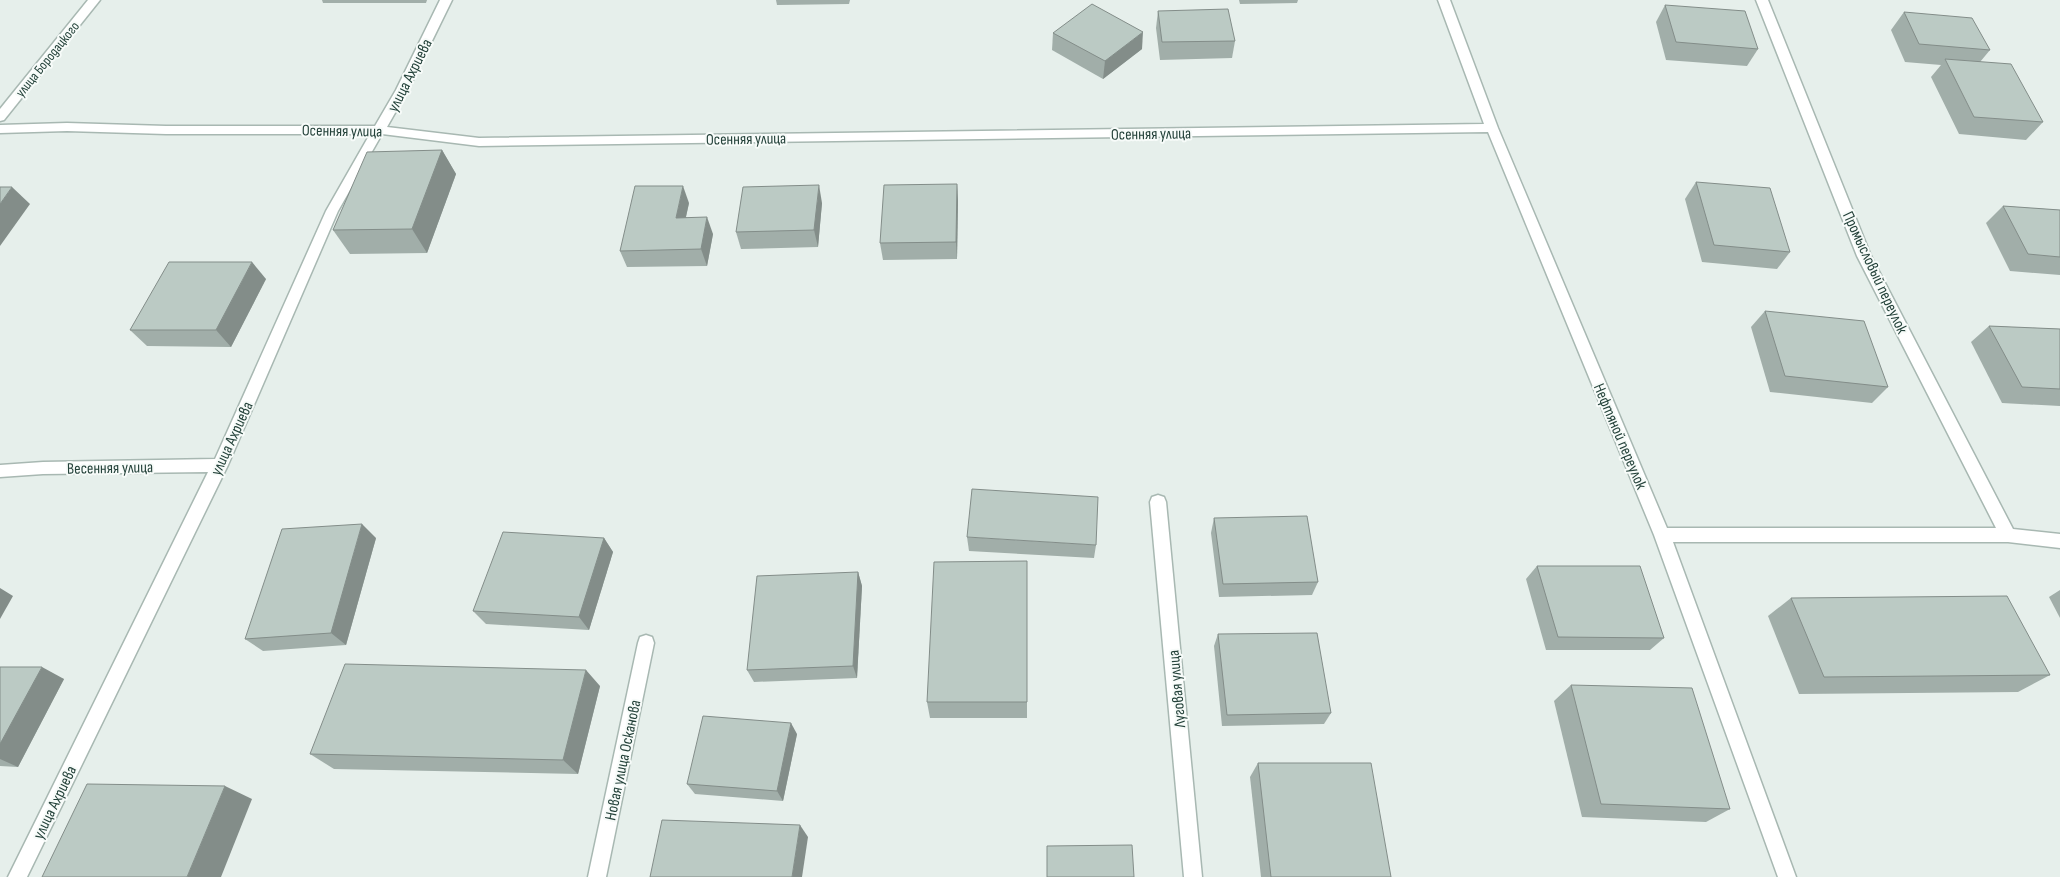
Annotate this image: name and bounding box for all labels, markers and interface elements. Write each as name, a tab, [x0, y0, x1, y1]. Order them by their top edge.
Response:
street label: улица Бородацкого	[12, 18, 83, 100]
street label: улица Ахриева	[384, 36, 437, 115]
street label: Осенняя улица	[302, 121, 382, 142]
street label: Осенняя улица	[1111, 124, 1191, 145]
street label: Осенняя улица	[706, 129, 786, 150]
street label: Промысловый переулок	[1838, 208, 1912, 338]
street label: Нефтяной переулок	[1589, 381, 1651, 493]
street label: улица Ахриева	[207, 399, 258, 479]
street label: Весенняя улица	[67, 458, 153, 479]
street label: Луговая улица	[1165, 649, 1190, 729]
street label: Новая улица Осканова	[601, 698, 646, 822]
street label: улица Ахриева	[29, 763, 81, 842]

